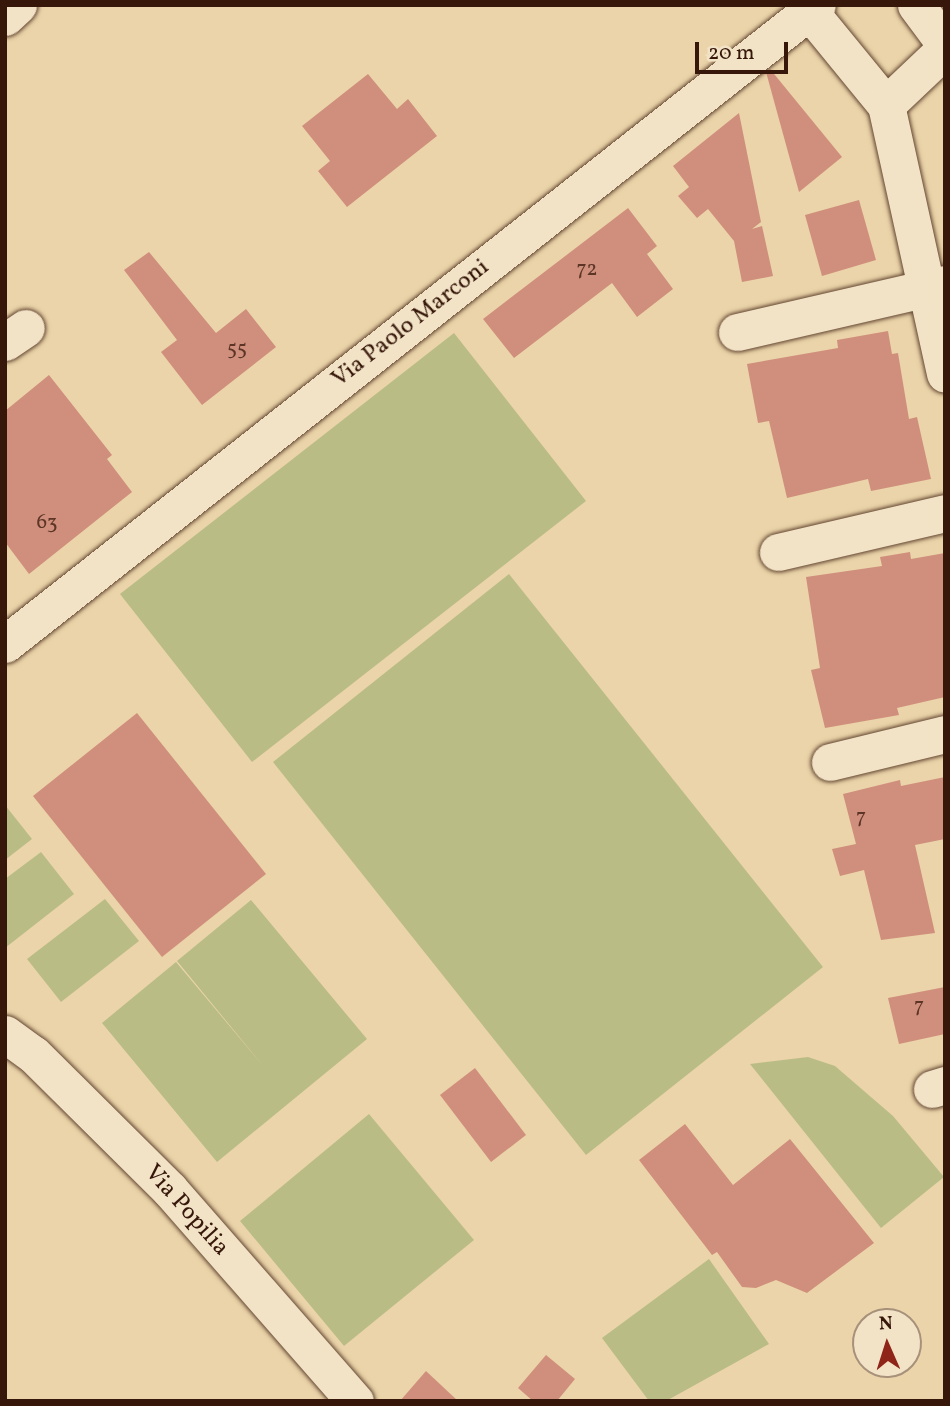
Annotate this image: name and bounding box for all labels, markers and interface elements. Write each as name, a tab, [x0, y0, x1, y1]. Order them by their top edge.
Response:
scale bar	[698, 28, 791, 72]
text: 20 m	[708, 39, 754, 68]
street label: Via Paolo Marconi	[327, 254, 495, 394]
house number: 72	[576, 257, 598, 283]
house number: 55	[227, 336, 247, 362]
house number: 63	[36, 510, 58, 536]
house number: 7	[856, 805, 866, 831]
house number: 7	[914, 994, 924, 1020]
street label: Via Popilia	[138, 1159, 234, 1263]
north arrow	[852, 1308, 922, 1378]
text: N	[878, 1311, 894, 1337]

